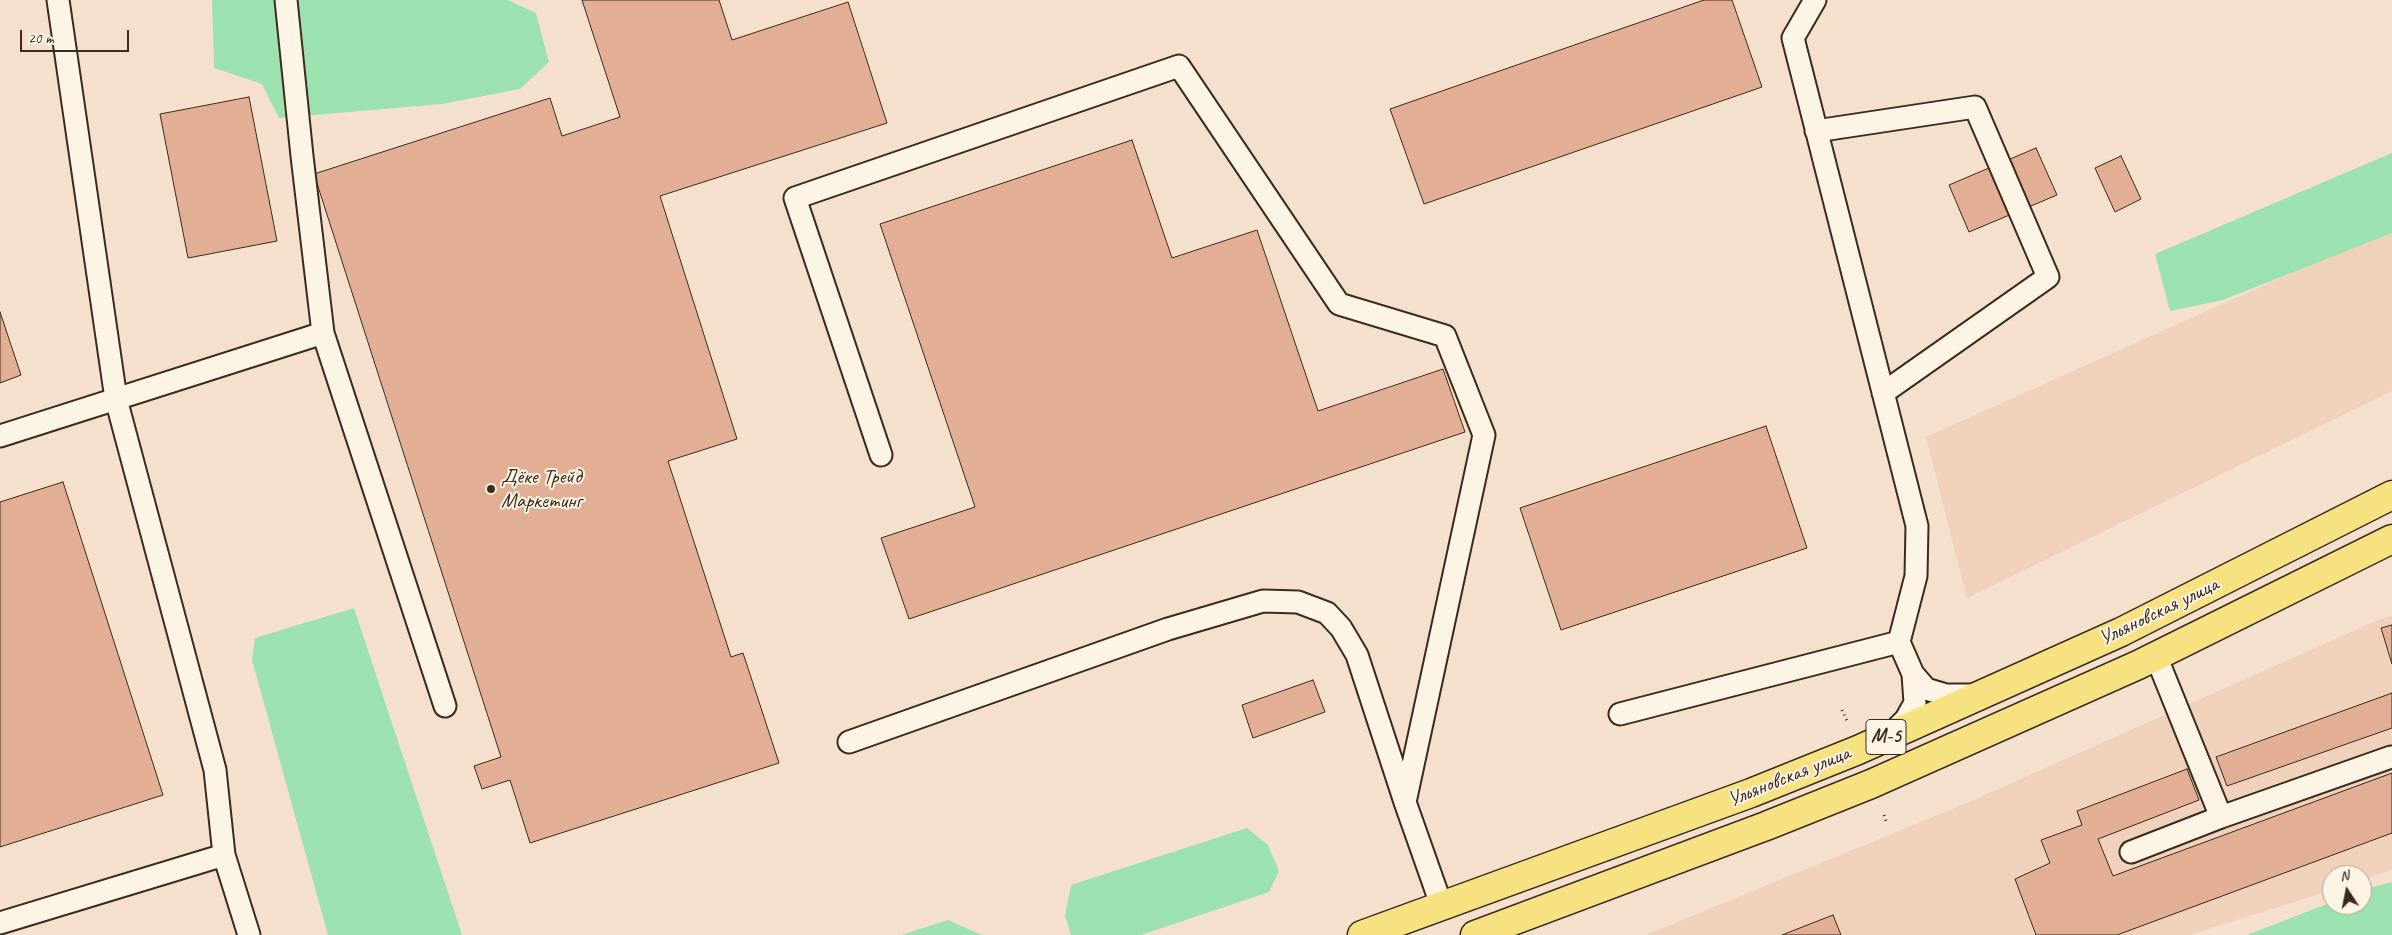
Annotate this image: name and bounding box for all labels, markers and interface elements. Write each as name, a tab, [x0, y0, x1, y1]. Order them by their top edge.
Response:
scale bar	[22, 20, 131, 52]
text: 20 m	[28, 29, 54, 48]
place label: Дёке Трейд Маркетинг	[501, 464, 581, 514]
marker: Дёке Трейд Маркетинг	[485, 483, 497, 495]
street label: Ульяновская улица	[2095, 572, 2223, 652]
road number: М-5	[1866, 720, 1906, 754]
street label: Ульяновская улица	[1724, 741, 1854, 813]
north arrow	[2322, 865, 2372, 915]
text: N	[2338, 867, 2350, 885]

